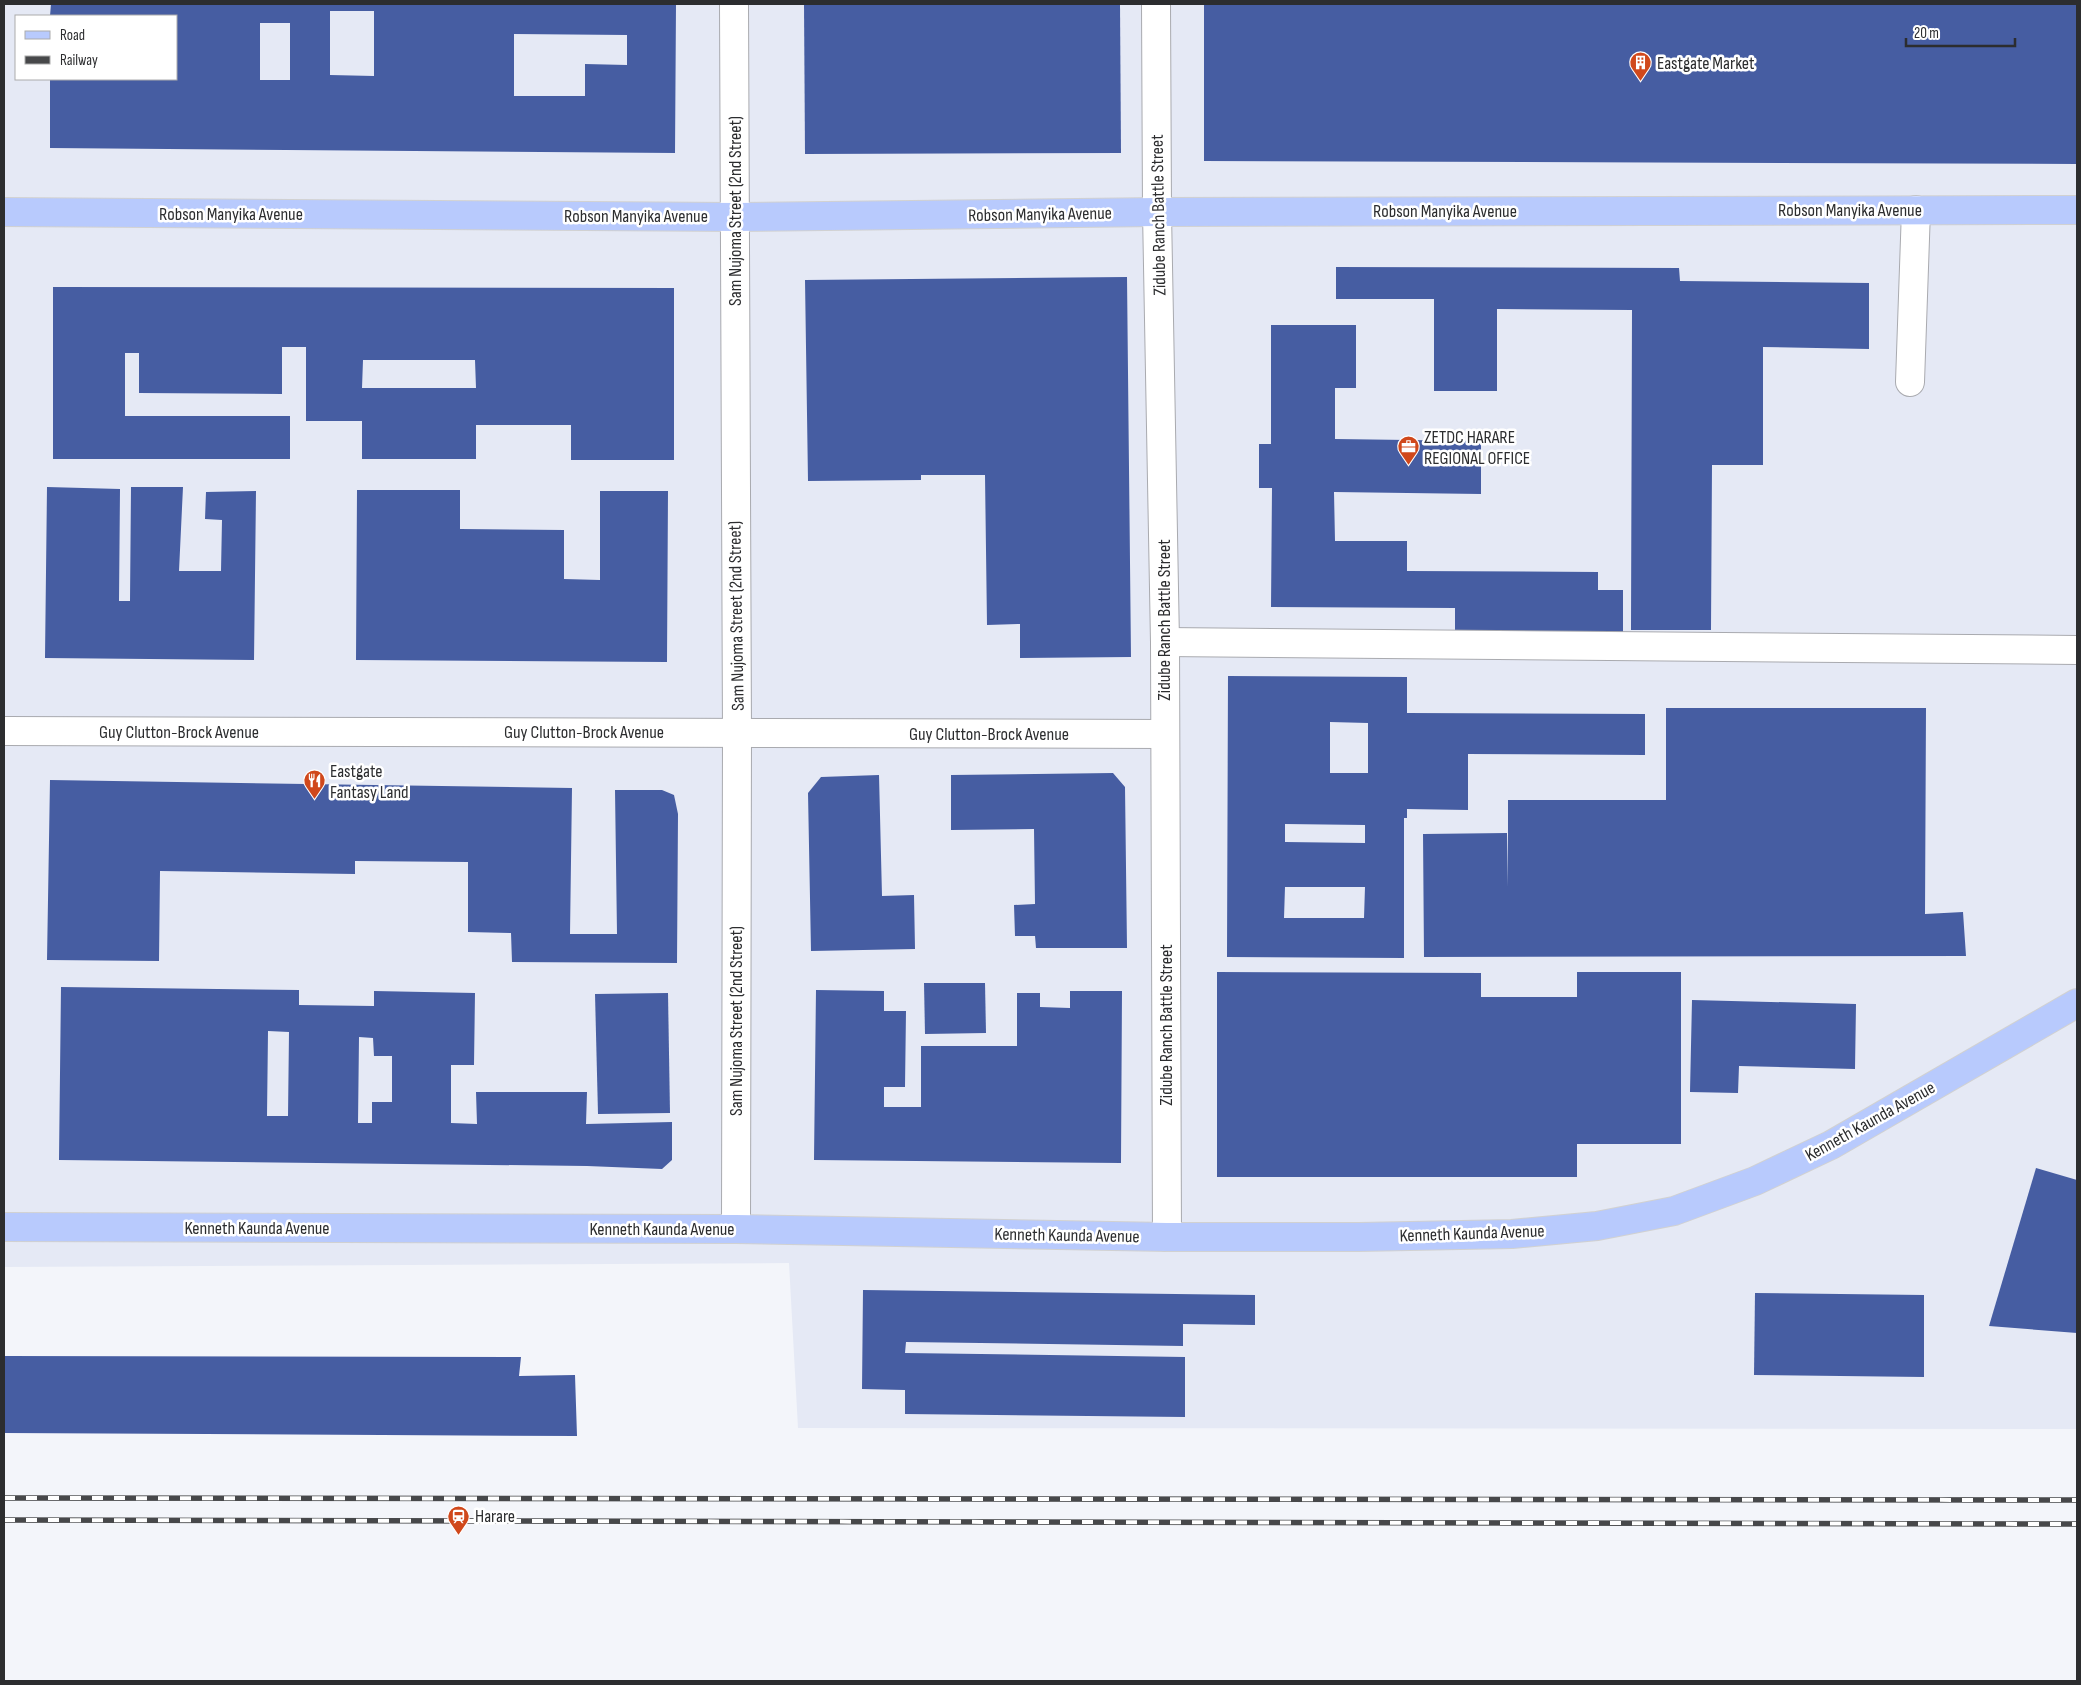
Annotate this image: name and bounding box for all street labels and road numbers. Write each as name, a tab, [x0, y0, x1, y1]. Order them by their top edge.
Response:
street label: Sam Nujoma Street (2nd Street)	[725, 116, 746, 306]
street label: Zidube Ranch Battle Street	[1147, 134, 1170, 296]
street label: Robson Manyika Avenue	[1778, 200, 1922, 221]
street label: Robson Manyika Avenue	[1373, 201, 1517, 222]
street label: Robson Manyika Avenue	[968, 203, 1112, 226]
street label: Robson Manyika Avenue	[159, 204, 303, 225]
street label: Robson Manyika Avenue	[564, 206, 708, 227]
street label: Sam Nujoma Street (2nd Street)	[724, 521, 749, 711]
street label: Zidube Ranch Battle Street	[1154, 539, 1175, 701]
street label: Guy Clutton-Brock Avenue	[99, 722, 259, 743]
street label: Guy Clutton-Brock Avenue	[504, 722, 664, 743]
street label: Guy Clutton-Brock Avenue	[909, 724, 1069, 745]
street label: Sam Nujoma Street (2nd Street)	[726, 926, 747, 1116]
street label: Zidube Ranch Battle Street	[1156, 944, 1177, 1106]
street label: Kenneth Kaunda Avenue	[1802, 1077, 1939, 1166]
street label: Kenneth Kaunda Avenue	[184, 1218, 330, 1239]
street label: Kenneth Kaunda Avenue	[589, 1219, 735, 1240]
street label: Kenneth Kaunda Avenue	[1399, 1220, 1545, 1247]
street label: Kenneth Kaunda Avenue	[994, 1224, 1140, 1247]

